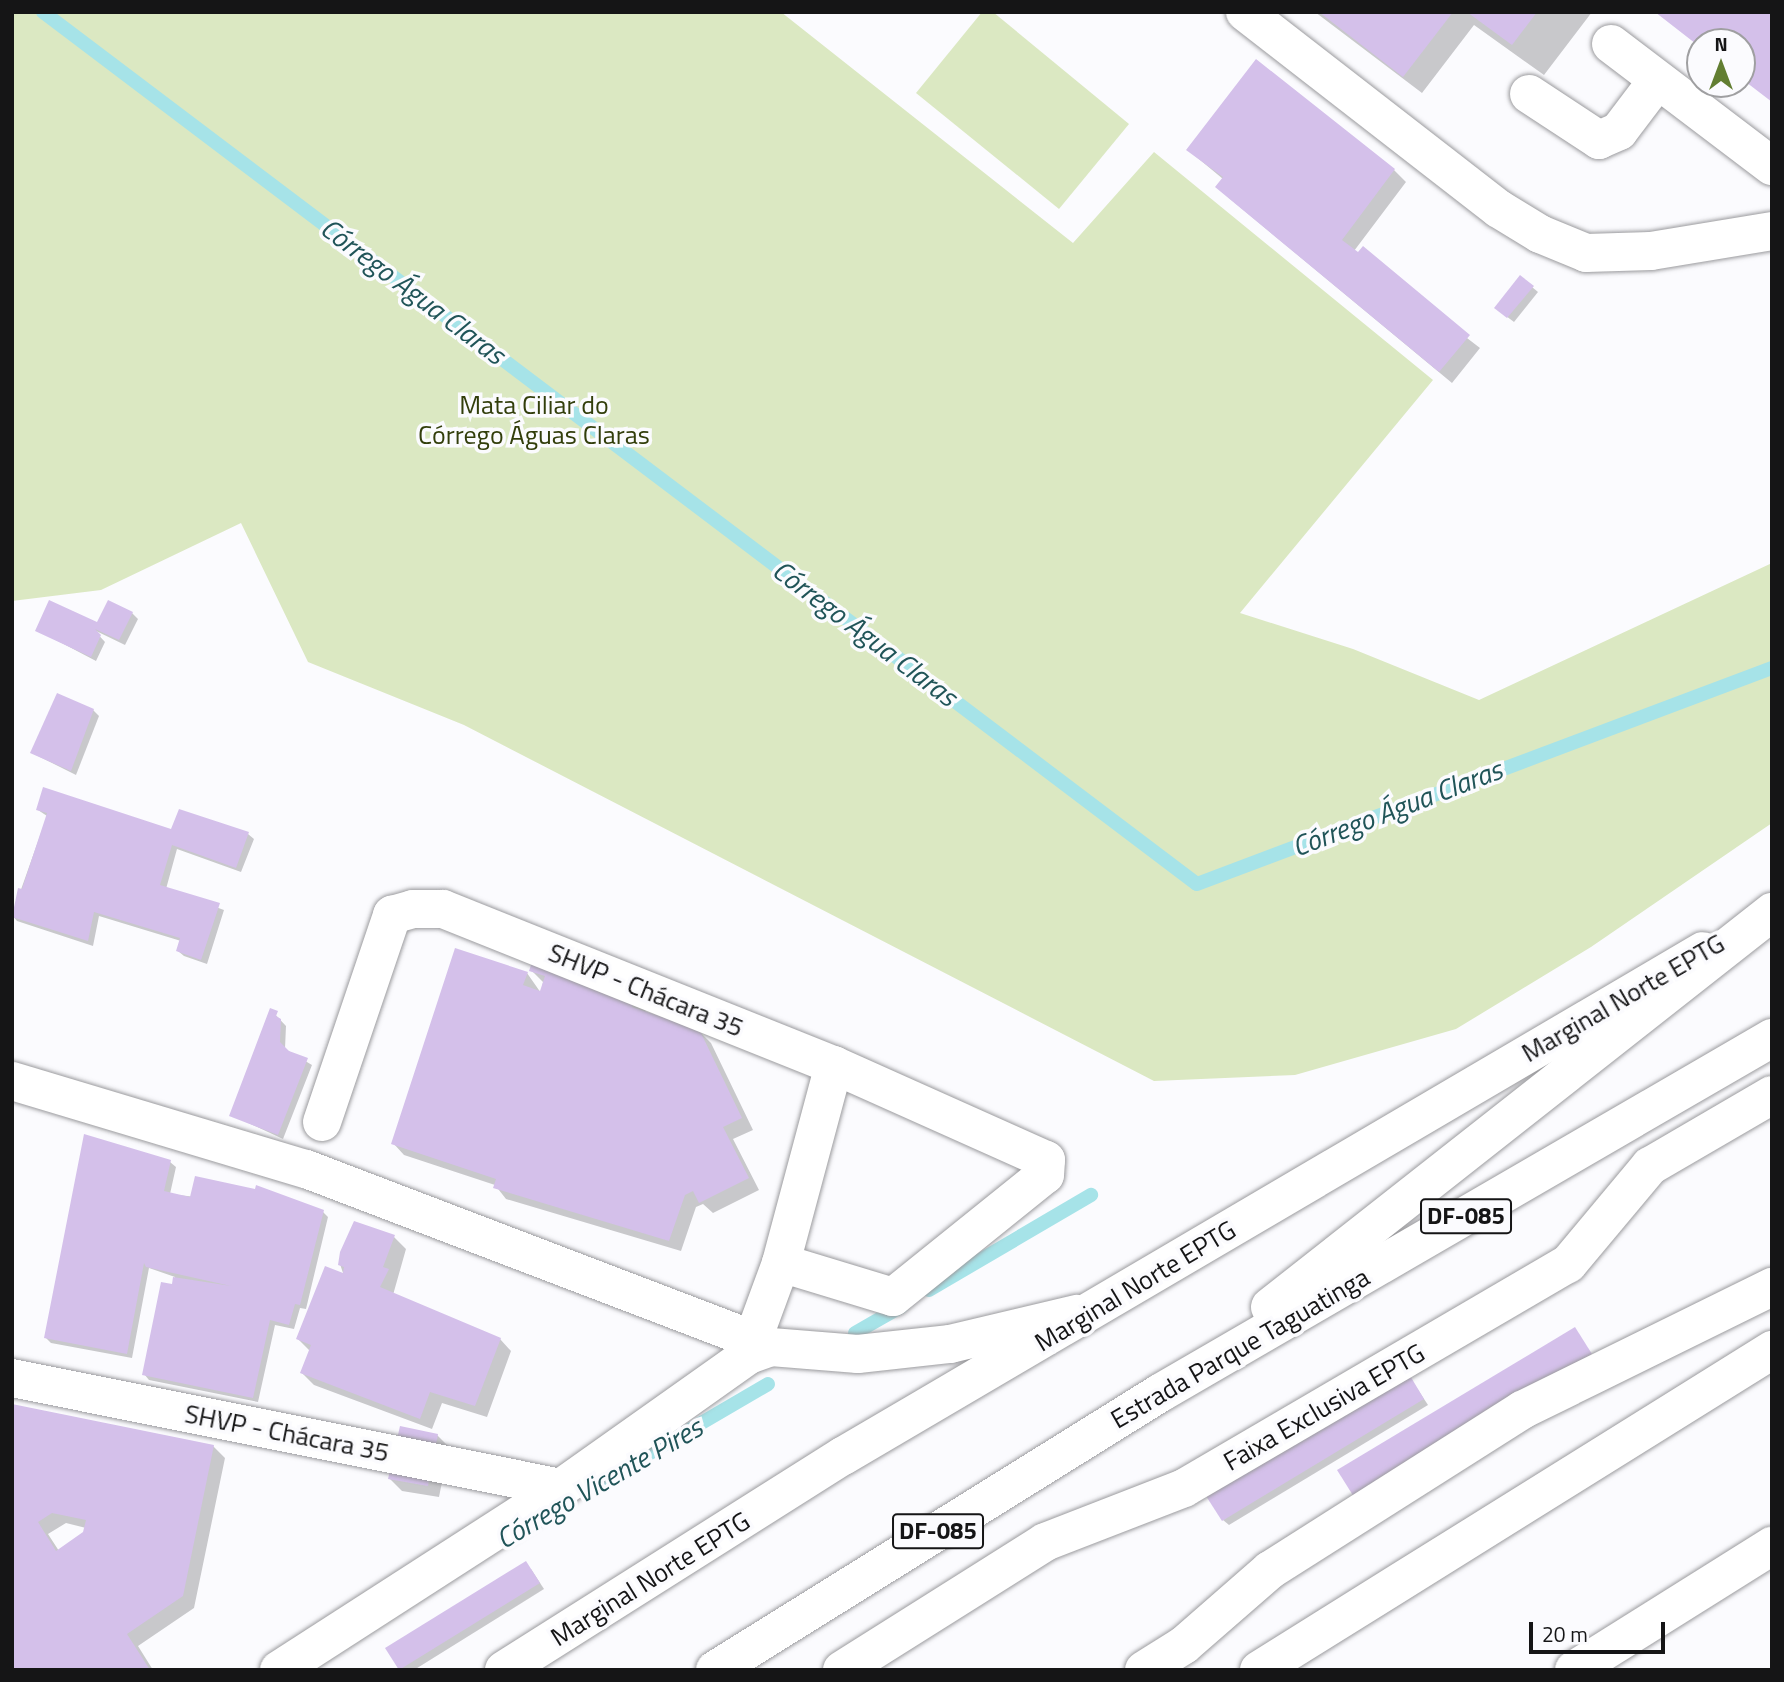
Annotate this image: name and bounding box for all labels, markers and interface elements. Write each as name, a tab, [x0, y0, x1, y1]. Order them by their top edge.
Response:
north arrow	[1686, 28, 1756, 98]
text: N	[1714, 29, 1728, 58]
water label: Córrego Água Claras	[314, 211, 512, 371]
park label: Mata Ciliar do Córrego Águas Claras	[418, 389, 650, 450]
water label: Córrego Água Claras	[766, 553, 964, 713]
water label: Córrego Água Claras	[1287, 753, 1507, 863]
street label: Marginal Norte EPTG	[1516, 927, 1730, 1069]
street label: SHVP - Chácara 35	[544, 937, 748, 1043]
road number: DF-085	[1419, 1196, 1513, 1236]
street label: Marginal Norte EPTG	[1029, 1214, 1241, 1358]
street label: Estrada Parque Taguatinga	[1105, 1261, 1375, 1435]
street label: Faixa Exclusiva EPTG	[1218, 1337, 1430, 1477]
street label: SHVP - Chácara 35	[182, 1398, 392, 1468]
water label: Córrego Vicente Pires	[490, 1410, 708, 1556]
street label: Marginal Norte EPTG	[545, 1505, 755, 1653]
road number: DF-085	[891, 1511, 985, 1552]
scale bar	[1532, 1608, 1668, 1652]
text: 20 m	[1542, 1618, 1588, 1650]

